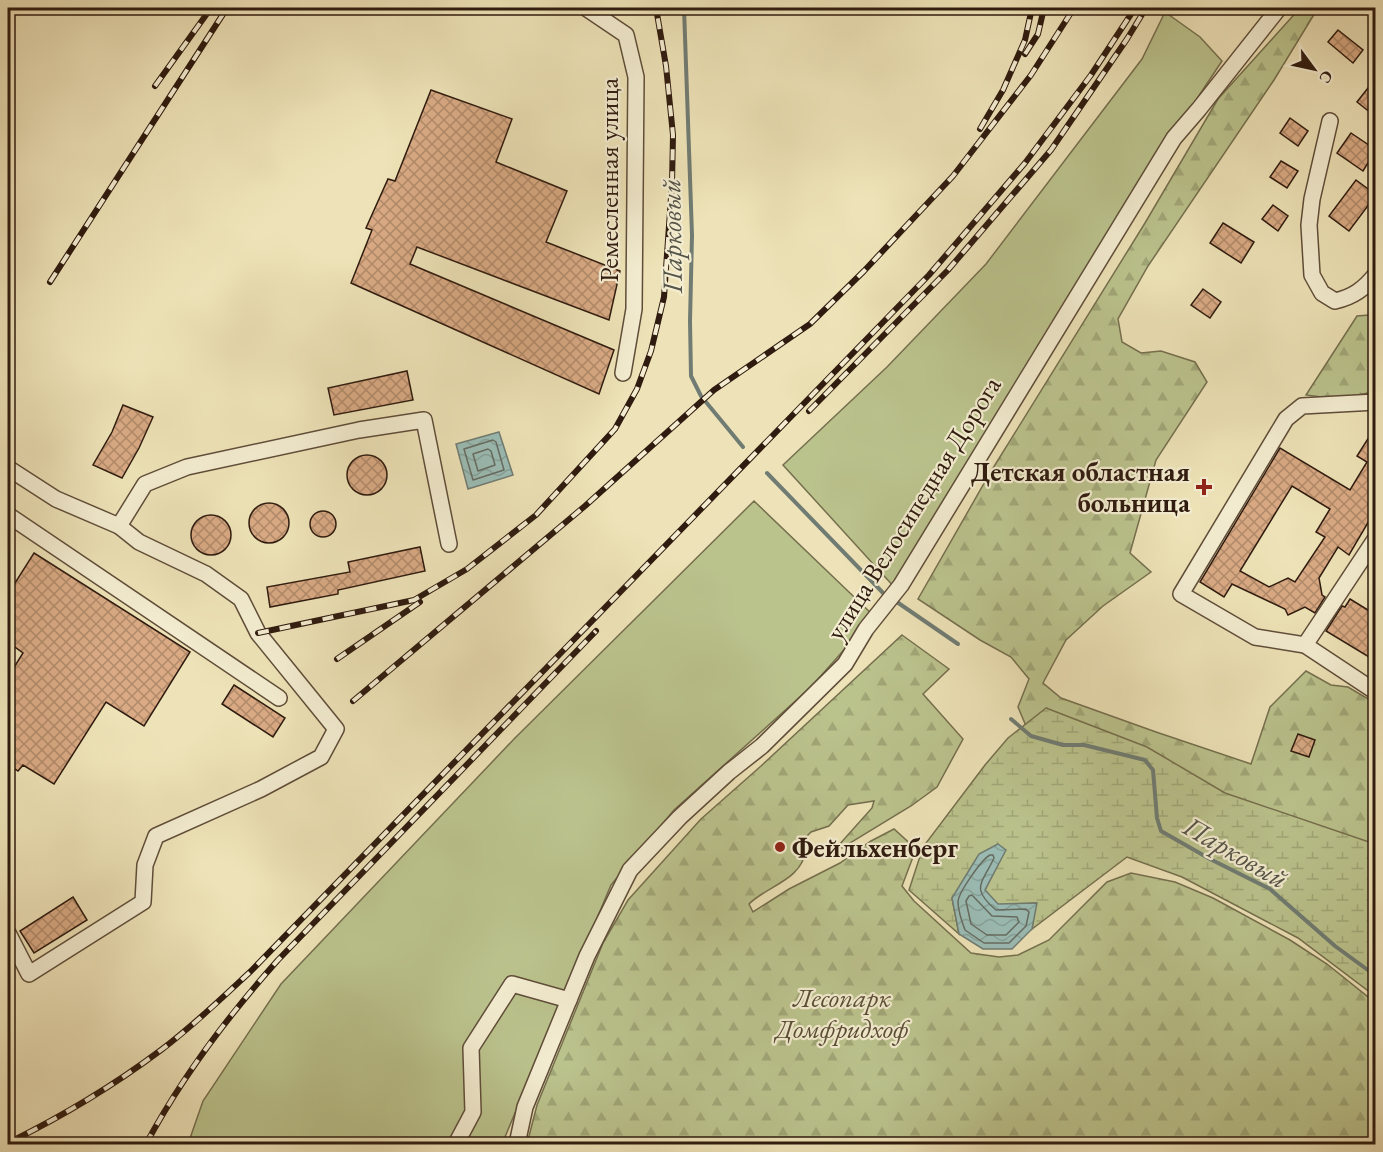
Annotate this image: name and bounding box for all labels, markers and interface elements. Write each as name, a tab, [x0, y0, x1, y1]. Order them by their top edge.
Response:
north arrow	[1284, 39, 1344, 99]
text: С	[1314, 66, 1338, 87]
street label: Ремесленная улица	[591, 78, 626, 282]
water label: Парковый	[652, 178, 690, 295]
street label: улица Велосипедная Дорога	[817, 369, 1009, 647]
place label: Детская областная больница	[971, 454, 1190, 520]
marker: Детская областная больница	[1195, 478, 1213, 496]
water label: Парковый	[1176, 807, 1295, 896]
place label: Фейльхенберг	[792, 830, 958, 865]
marker: Фейльхенберг	[773, 840, 787, 854]
park label: Лесопарк Домфридхоф	[774, 980, 911, 1046]

